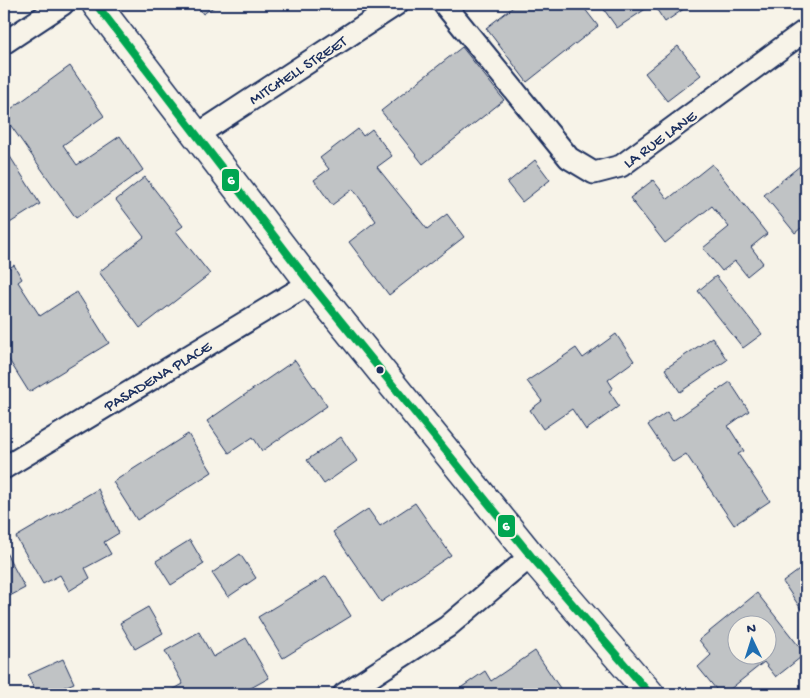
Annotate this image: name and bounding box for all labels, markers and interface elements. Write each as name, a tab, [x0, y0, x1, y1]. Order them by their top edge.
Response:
street label: MITCHELL STREET	[247, 33, 352, 111]
street label: LA RUE LANE	[621, 107, 702, 174]
line badge: 6	[221, 168, 240, 192]
text: 6	[227, 173, 235, 190]
street label: PASADENA PLACE	[101, 338, 217, 418]
unlabelled marker	[375, 365, 385, 375]
line badge: 6	[497, 514, 516, 538]
text: 6	[502, 519, 510, 536]
north arrow	[728, 616, 778, 666]
text: N	[746, 621, 756, 638]

